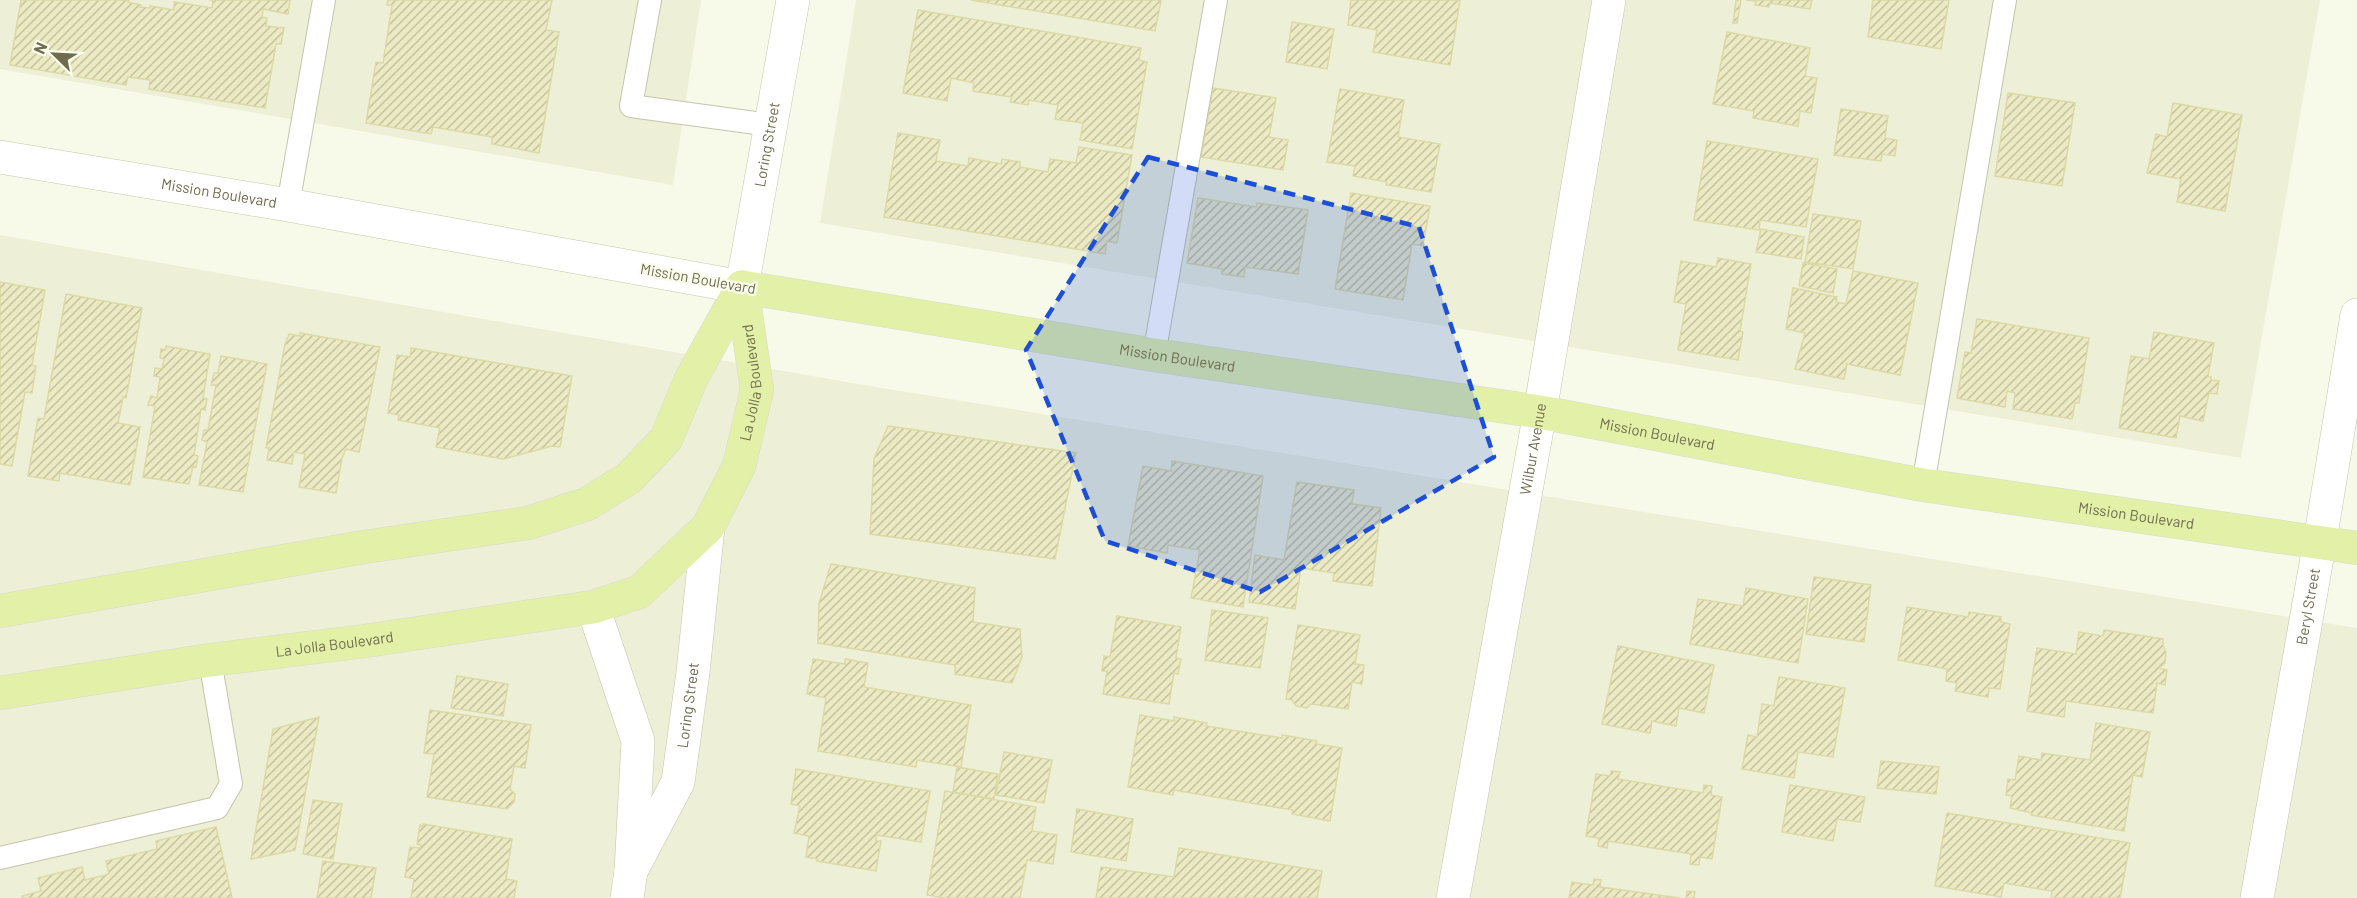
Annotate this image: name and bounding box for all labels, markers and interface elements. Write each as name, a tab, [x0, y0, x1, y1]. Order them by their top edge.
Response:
north arrow	[24, 24, 84, 84]
text: N	[29, 39, 51, 56]
street label: Loring Street	[750, 100, 783, 188]
street label: Mission Boulevard	[160, 174, 278, 211]
street label: Mission Boulevard	[639, 259, 757, 297]
street label: La Jolla Boulevard	[735, 323, 765, 443]
street label: Mission Boulevard	[1118, 339, 1237, 375]
street label: Wilbur Avenue	[1515, 402, 1549, 496]
street label: Mission Boulevard	[1598, 414, 1716, 453]
street label: Mission Boulevard	[2077, 498, 2195, 532]
street label: Beryl Street	[2292, 567, 2323, 646]
street label: La Jolla Boulevard	[274, 627, 395, 660]
street label: Loring Street	[673, 662, 702, 749]

